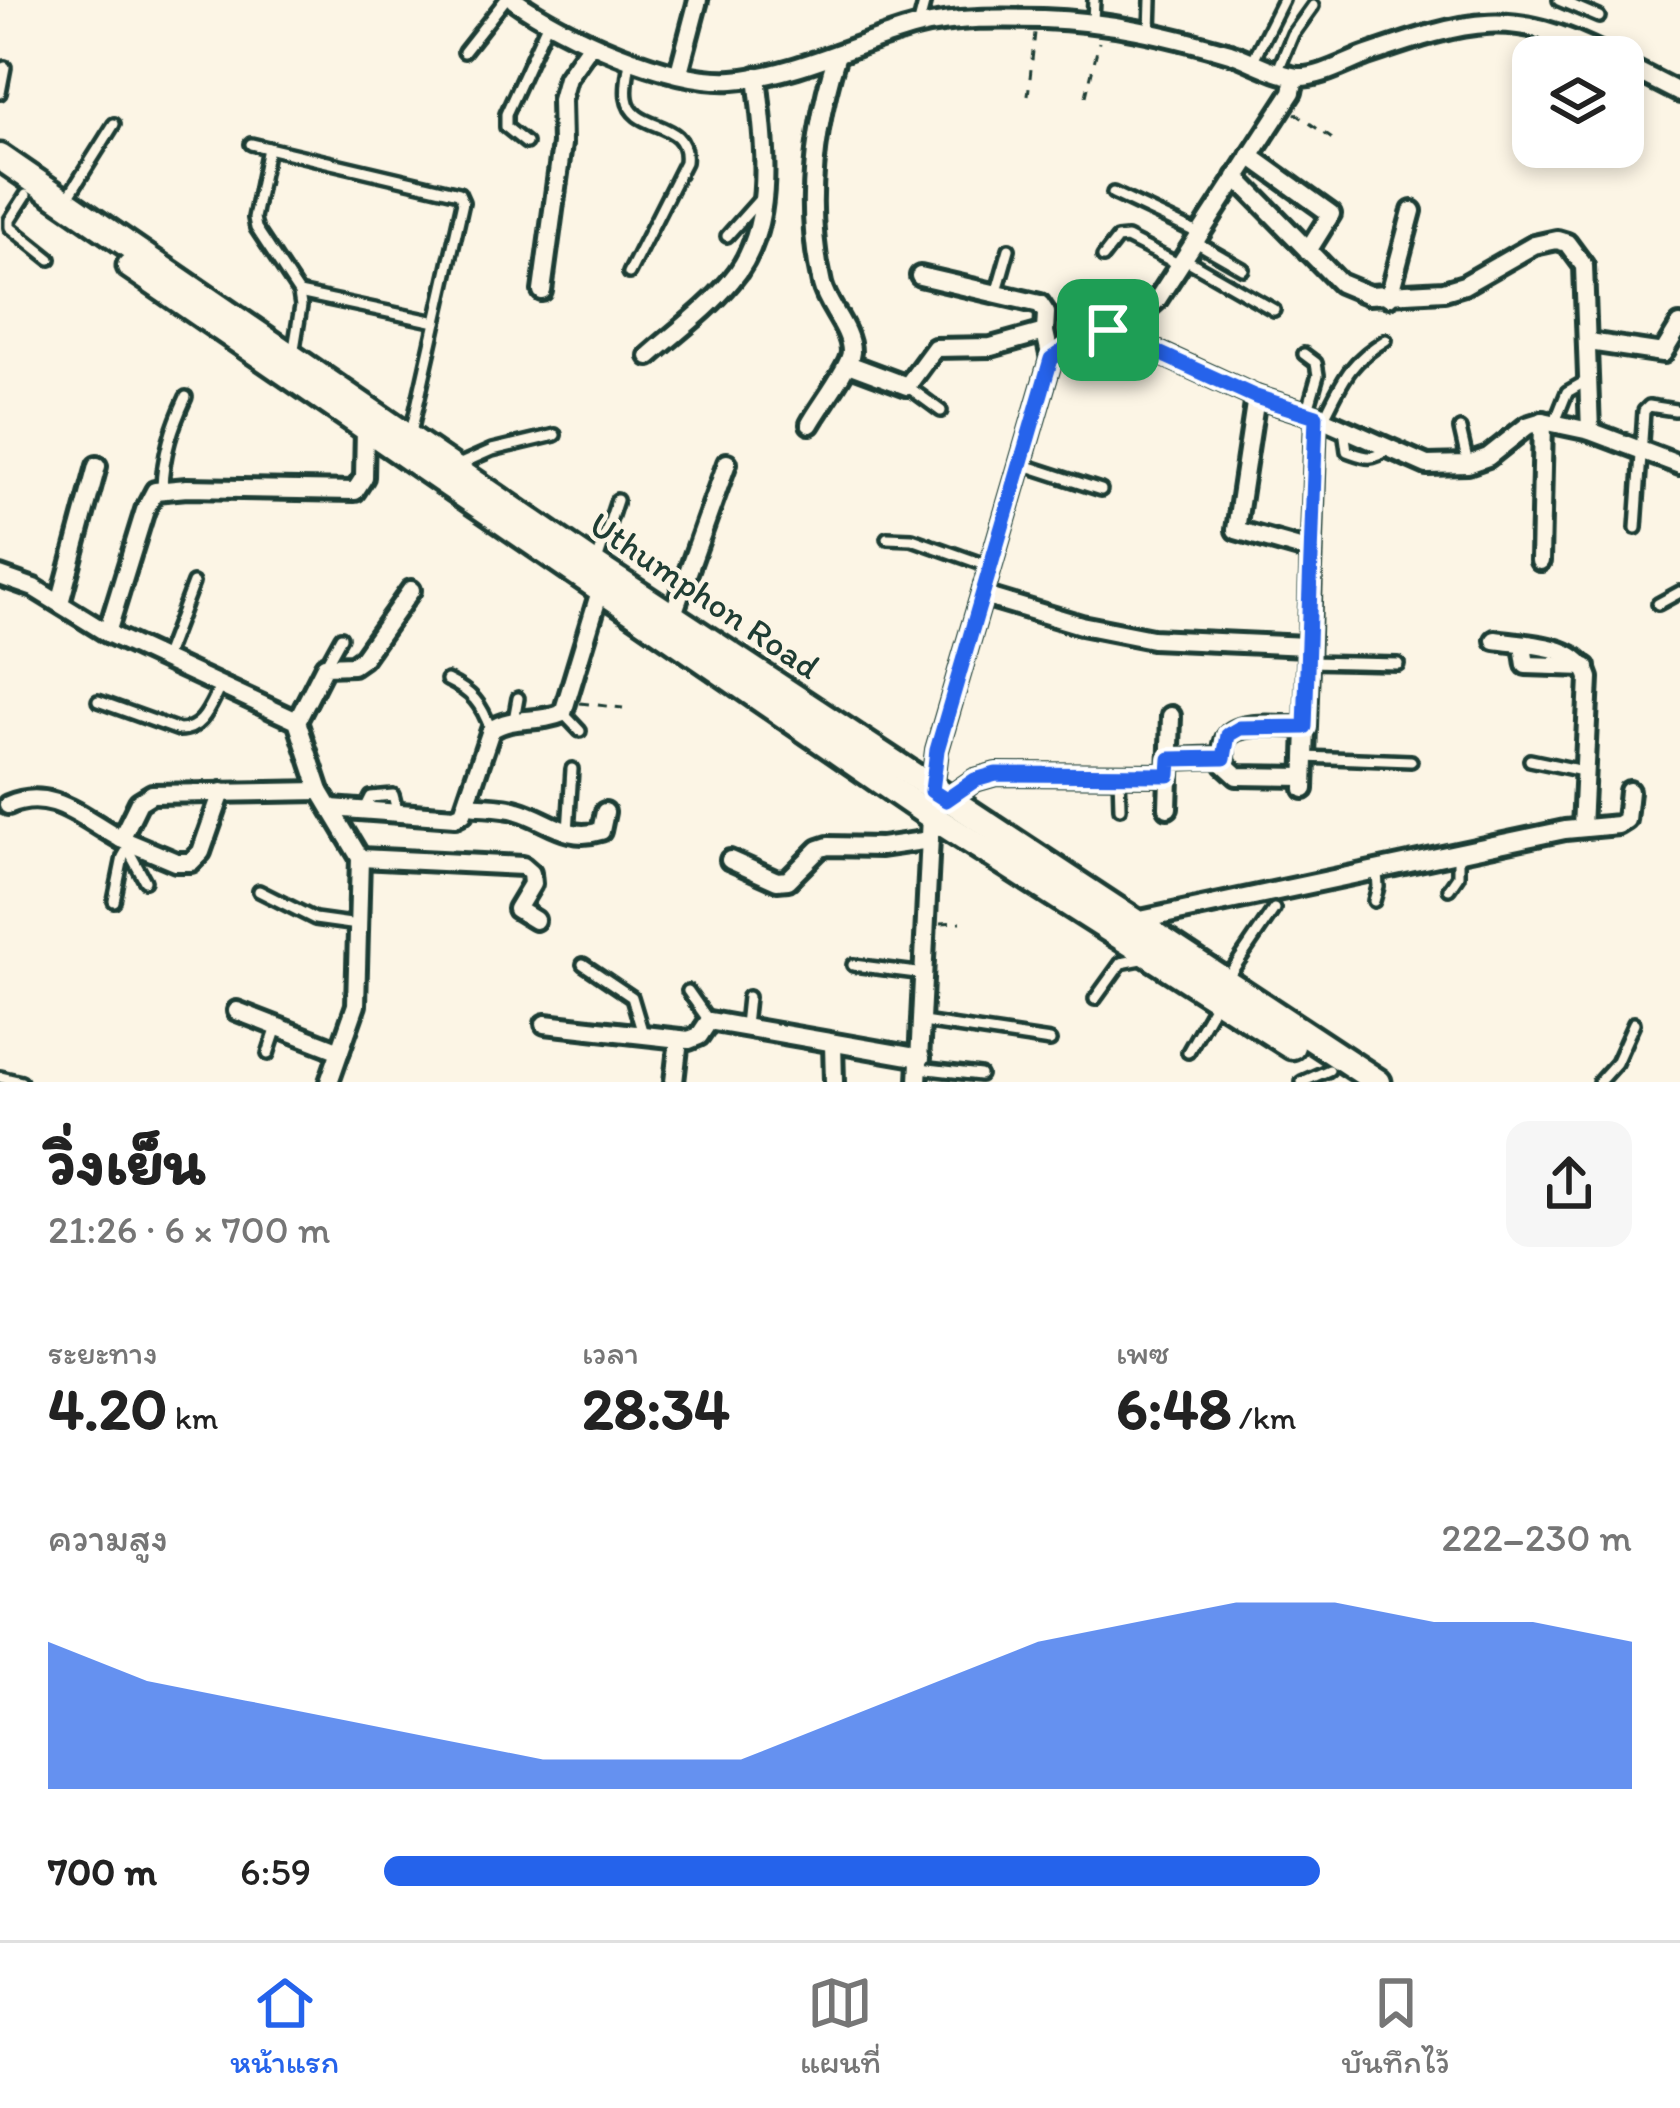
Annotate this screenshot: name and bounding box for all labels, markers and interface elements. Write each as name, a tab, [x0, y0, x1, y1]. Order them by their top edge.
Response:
map controls	[1512, 36, 1644, 168]
button: layers	[1512, 36, 1644, 168]
pin	[1057, 279, 1159, 381]
icon: arrive	[1075, 297, 1141, 363]
street label: Uthumphon Road	[582, 502, 829, 688]
text: วิ่งเย็น	[48, 1121, 205, 1201]
button: share	[1506, 1121, 1632, 1247]
text: 21:26 · 6 × 700 m	[48, 1206, 330, 1253]
text: ระยะทาง	[48, 1333, 158, 1372]
text: เวลา	[582, 1333, 639, 1372]
text: เพซ	[1116, 1333, 1170, 1372]
text: 4.20	[48, 1372, 167, 1444]
text: 28:34	[582, 1372, 730, 1444]
text: 6:48	[1116, 1372, 1231, 1444]
text: km	[167, 1398, 218, 1437]
text: /km	[1231, 1398, 1296, 1437]
text: ความสูง	[48, 1514, 168, 1561]
text: 222–230 m	[1441, 1514, 1632, 1561]
text: 700 m	[48, 1848, 157, 1895]
text: 6:59	[240, 1848, 311, 1895]
tab: หน้าแรก	[230, 1970, 339, 2081]
tab: แผนที่	[800, 1970, 881, 2081]
tab: บันทึกไว้	[1341, 1970, 1450, 2081]

